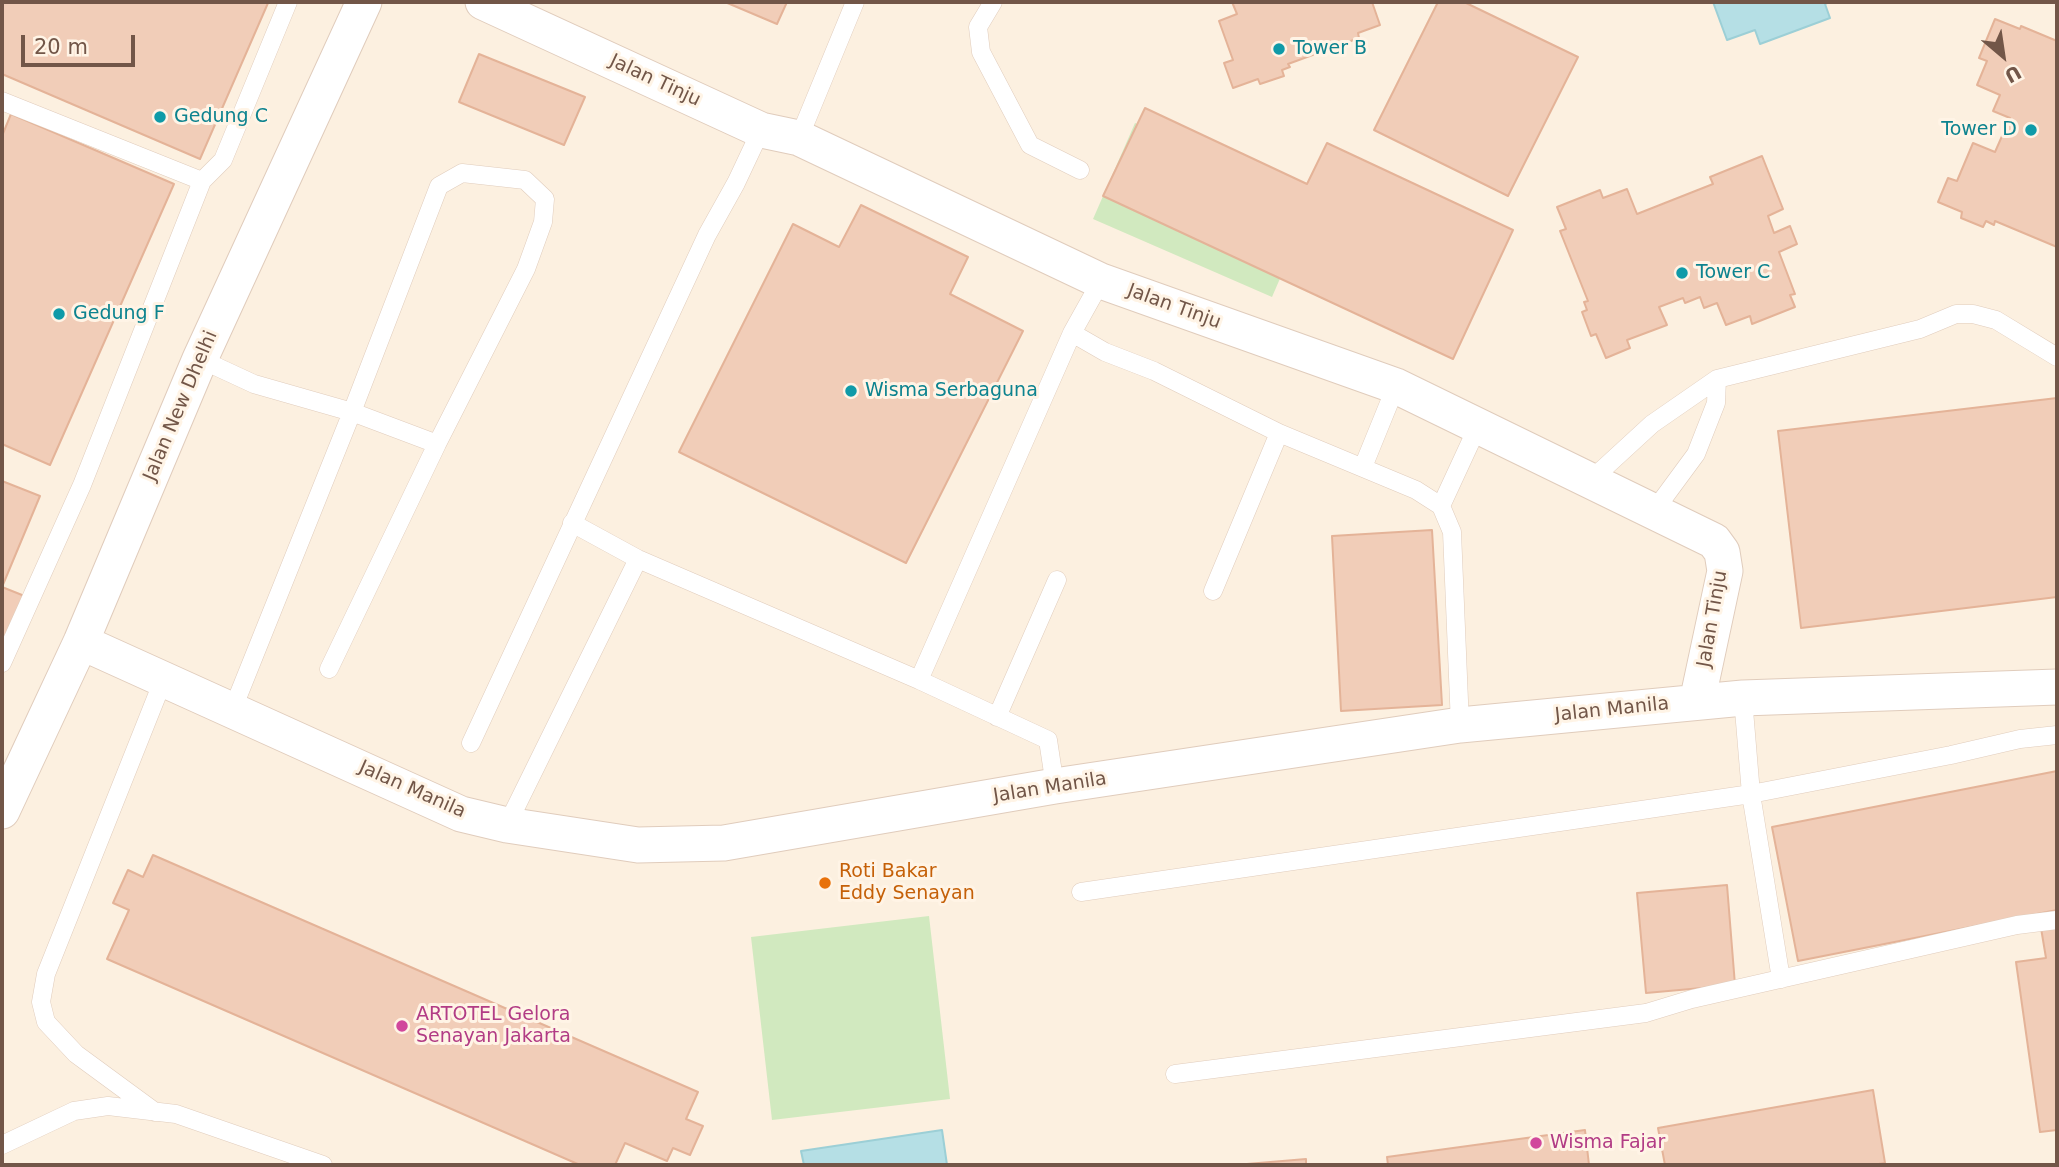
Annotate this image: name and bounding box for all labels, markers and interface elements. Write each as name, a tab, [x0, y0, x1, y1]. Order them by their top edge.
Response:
scale bar	[24, 21, 138, 65]
north arrow	[1968, 21, 2038, 91]
text: 20 m	[34, 35, 88, 59]
place label: Tower B	[1293, 38, 1367, 60]
marker: Tower B	[1271, 41, 1287, 57]
street label: Jalan Tinju	[606, 50, 704, 112]
text: U	[2001, 61, 2025, 88]
place label: Gedung C	[174, 106, 268, 128]
marker: Gedung C	[152, 109, 168, 125]
place label: Tower D	[1941, 119, 2017, 141]
marker: Tower D	[2023, 122, 2039, 138]
place label: Tower C	[1696, 262, 1770, 284]
marker: Tower C	[1674, 265, 1690, 281]
street label: Jalan Tinju	[1124, 280, 1224, 334]
place label: Gedung F	[73, 303, 165, 325]
marker: Gedung F	[51, 306, 67, 322]
street label: Jalan New Dhelhi	[139, 328, 223, 484]
place label: Wisma Serbaguna	[865, 380, 1038, 402]
marker: Wisma Serbaguna	[843, 383, 859, 399]
street label: Jalan Tinju	[1693, 569, 1733, 669]
street label: Jalan Manila	[1554, 693, 1670, 727]
street label: Jalan Manila	[355, 756, 469, 824]
street label: Jalan Manila	[992, 768, 1108, 808]
place label: Roti Bakar Eddy Senayan	[839, 861, 975, 905]
marker: Roti Bakar Eddy Senayan	[817, 875, 833, 891]
place label: ARTOTEL Gelora Senayan Jakarta	[416, 1004, 571, 1048]
marker: ARTOTEL Gelora Senayan Jakarta	[394, 1018, 410, 1034]
place label: Wisma Fajar	[1550, 1132, 1665, 1154]
marker: Wisma Fajar	[1528, 1135, 1544, 1151]

